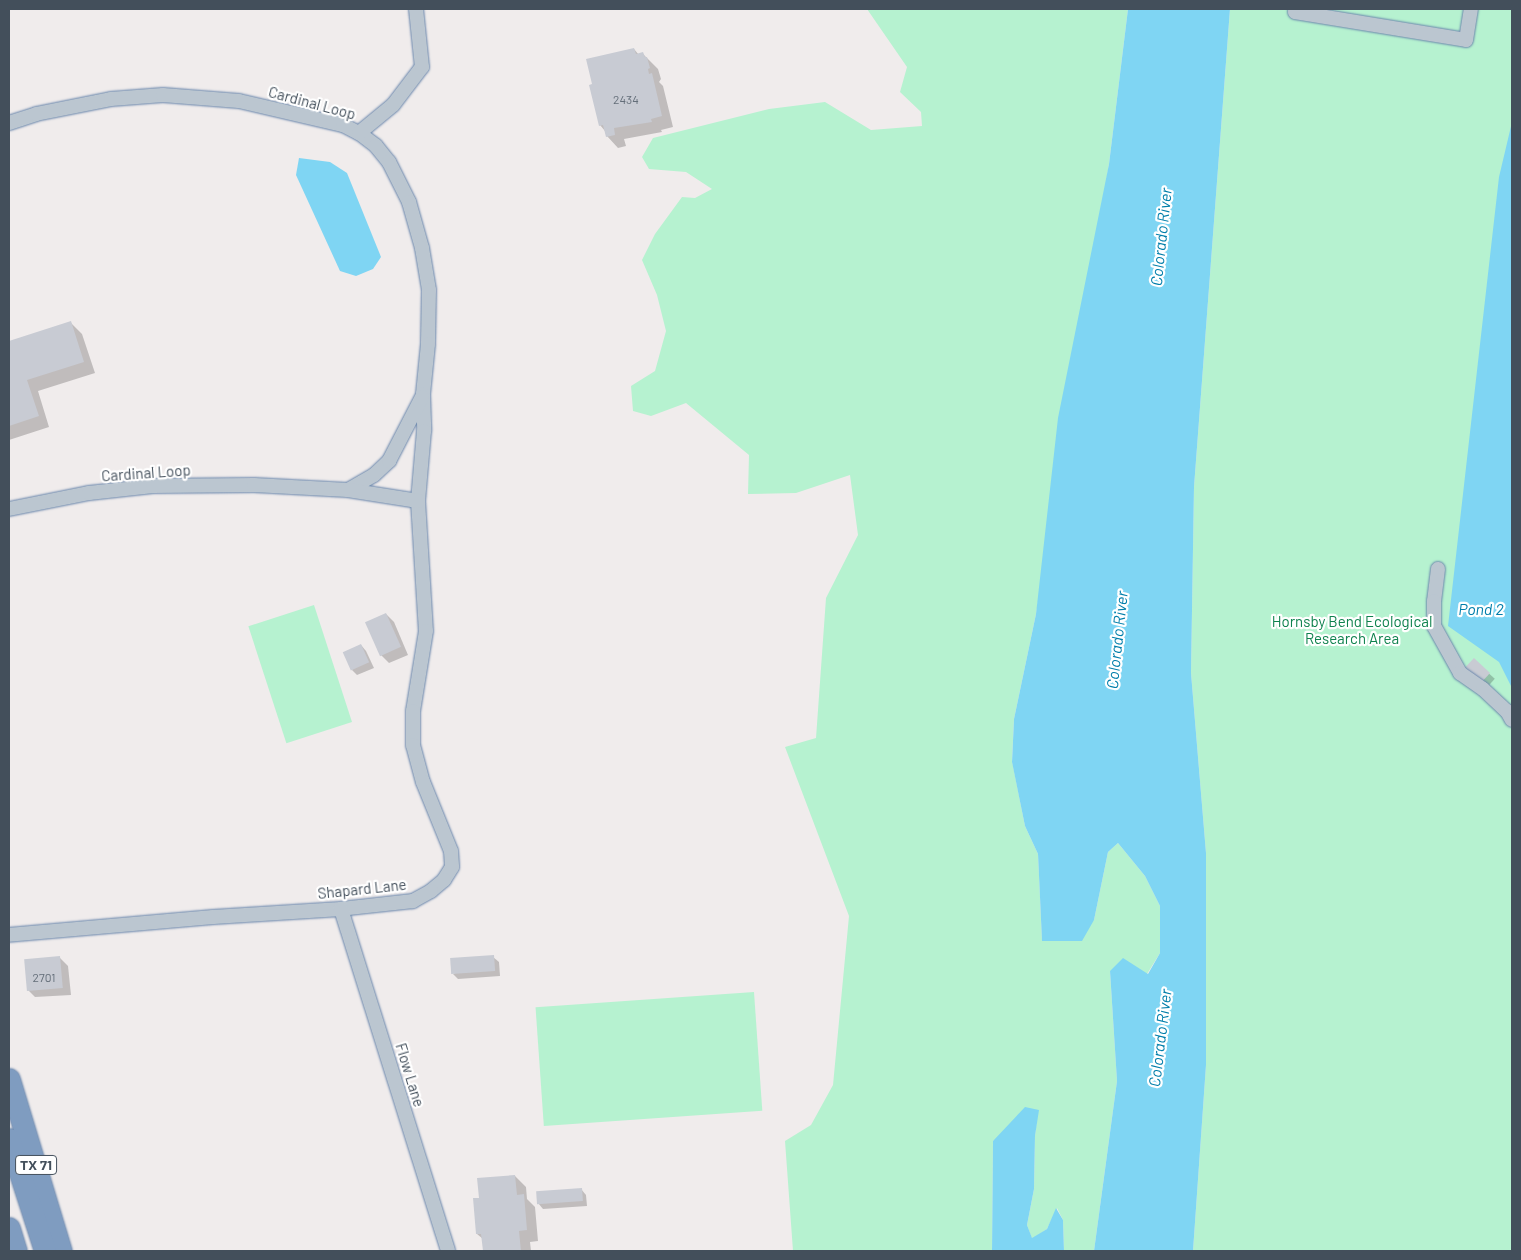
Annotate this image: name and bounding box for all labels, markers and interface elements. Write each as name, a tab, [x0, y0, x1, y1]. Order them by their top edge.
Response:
street label: Cardinal Loop	[266, 83, 358, 123]
house number: 2434	[613, 93, 639, 107]
water label: Colorado River	[1146, 187, 1176, 287]
street label: Cardinal Loop	[101, 461, 191, 485]
water label: Colorado River	[1102, 590, 1132, 690]
water label: Pond 2	[1458, 599, 1504, 619]
park label: Hornsby Bend Ecological Research Area	[1272, 612, 1432, 647]
street label: Shapard Lane	[317, 875, 407, 903]
house number: 2701	[33, 971, 55, 985]
water label: Colorado River	[1144, 988, 1176, 1088]
street label: Flow Lane	[392, 1041, 428, 1109]
road number: TX 71	[15, 1154, 57, 1176]

